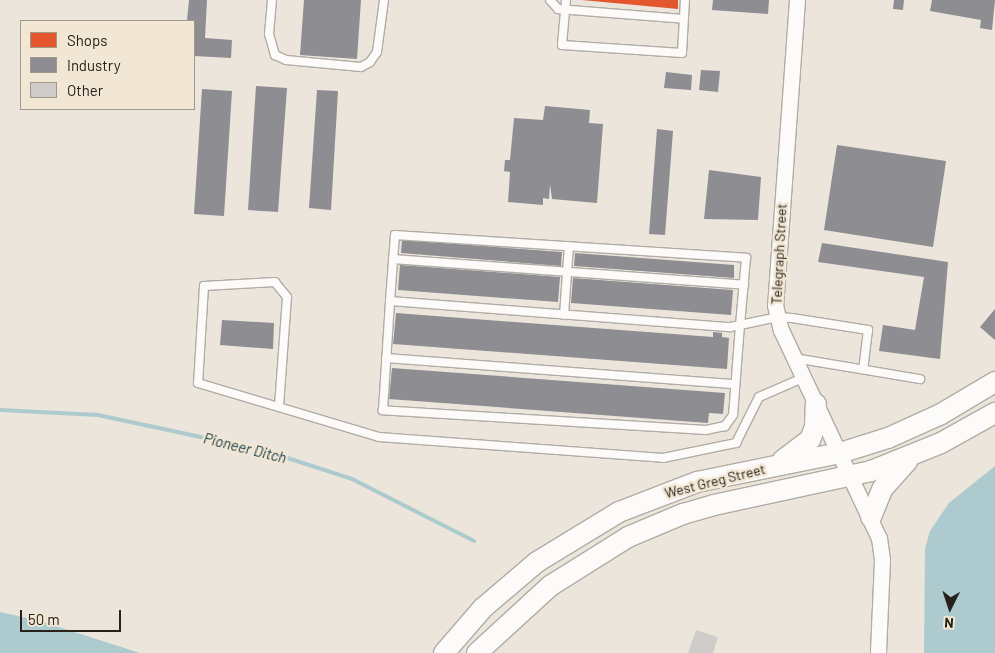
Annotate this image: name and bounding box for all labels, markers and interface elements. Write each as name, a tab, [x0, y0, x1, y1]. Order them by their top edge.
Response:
legend	[20, 20, 195, 110]
text: Shops	[67, 31, 107, 49]
text: Industry	[67, 56, 121, 74]
text: Other	[67, 81, 103, 99]
street label: Telegraph Street	[768, 203, 790, 305]
water label: Pioneer Ditch	[202, 429, 288, 467]
street label: West Greg Street	[663, 460, 767, 502]
north arrow	[925, 583, 975, 633]
scale bar	[22, 600, 124, 632]
text: 50 m	[28, 610, 60, 628]
text: N	[944, 615, 954, 632]

